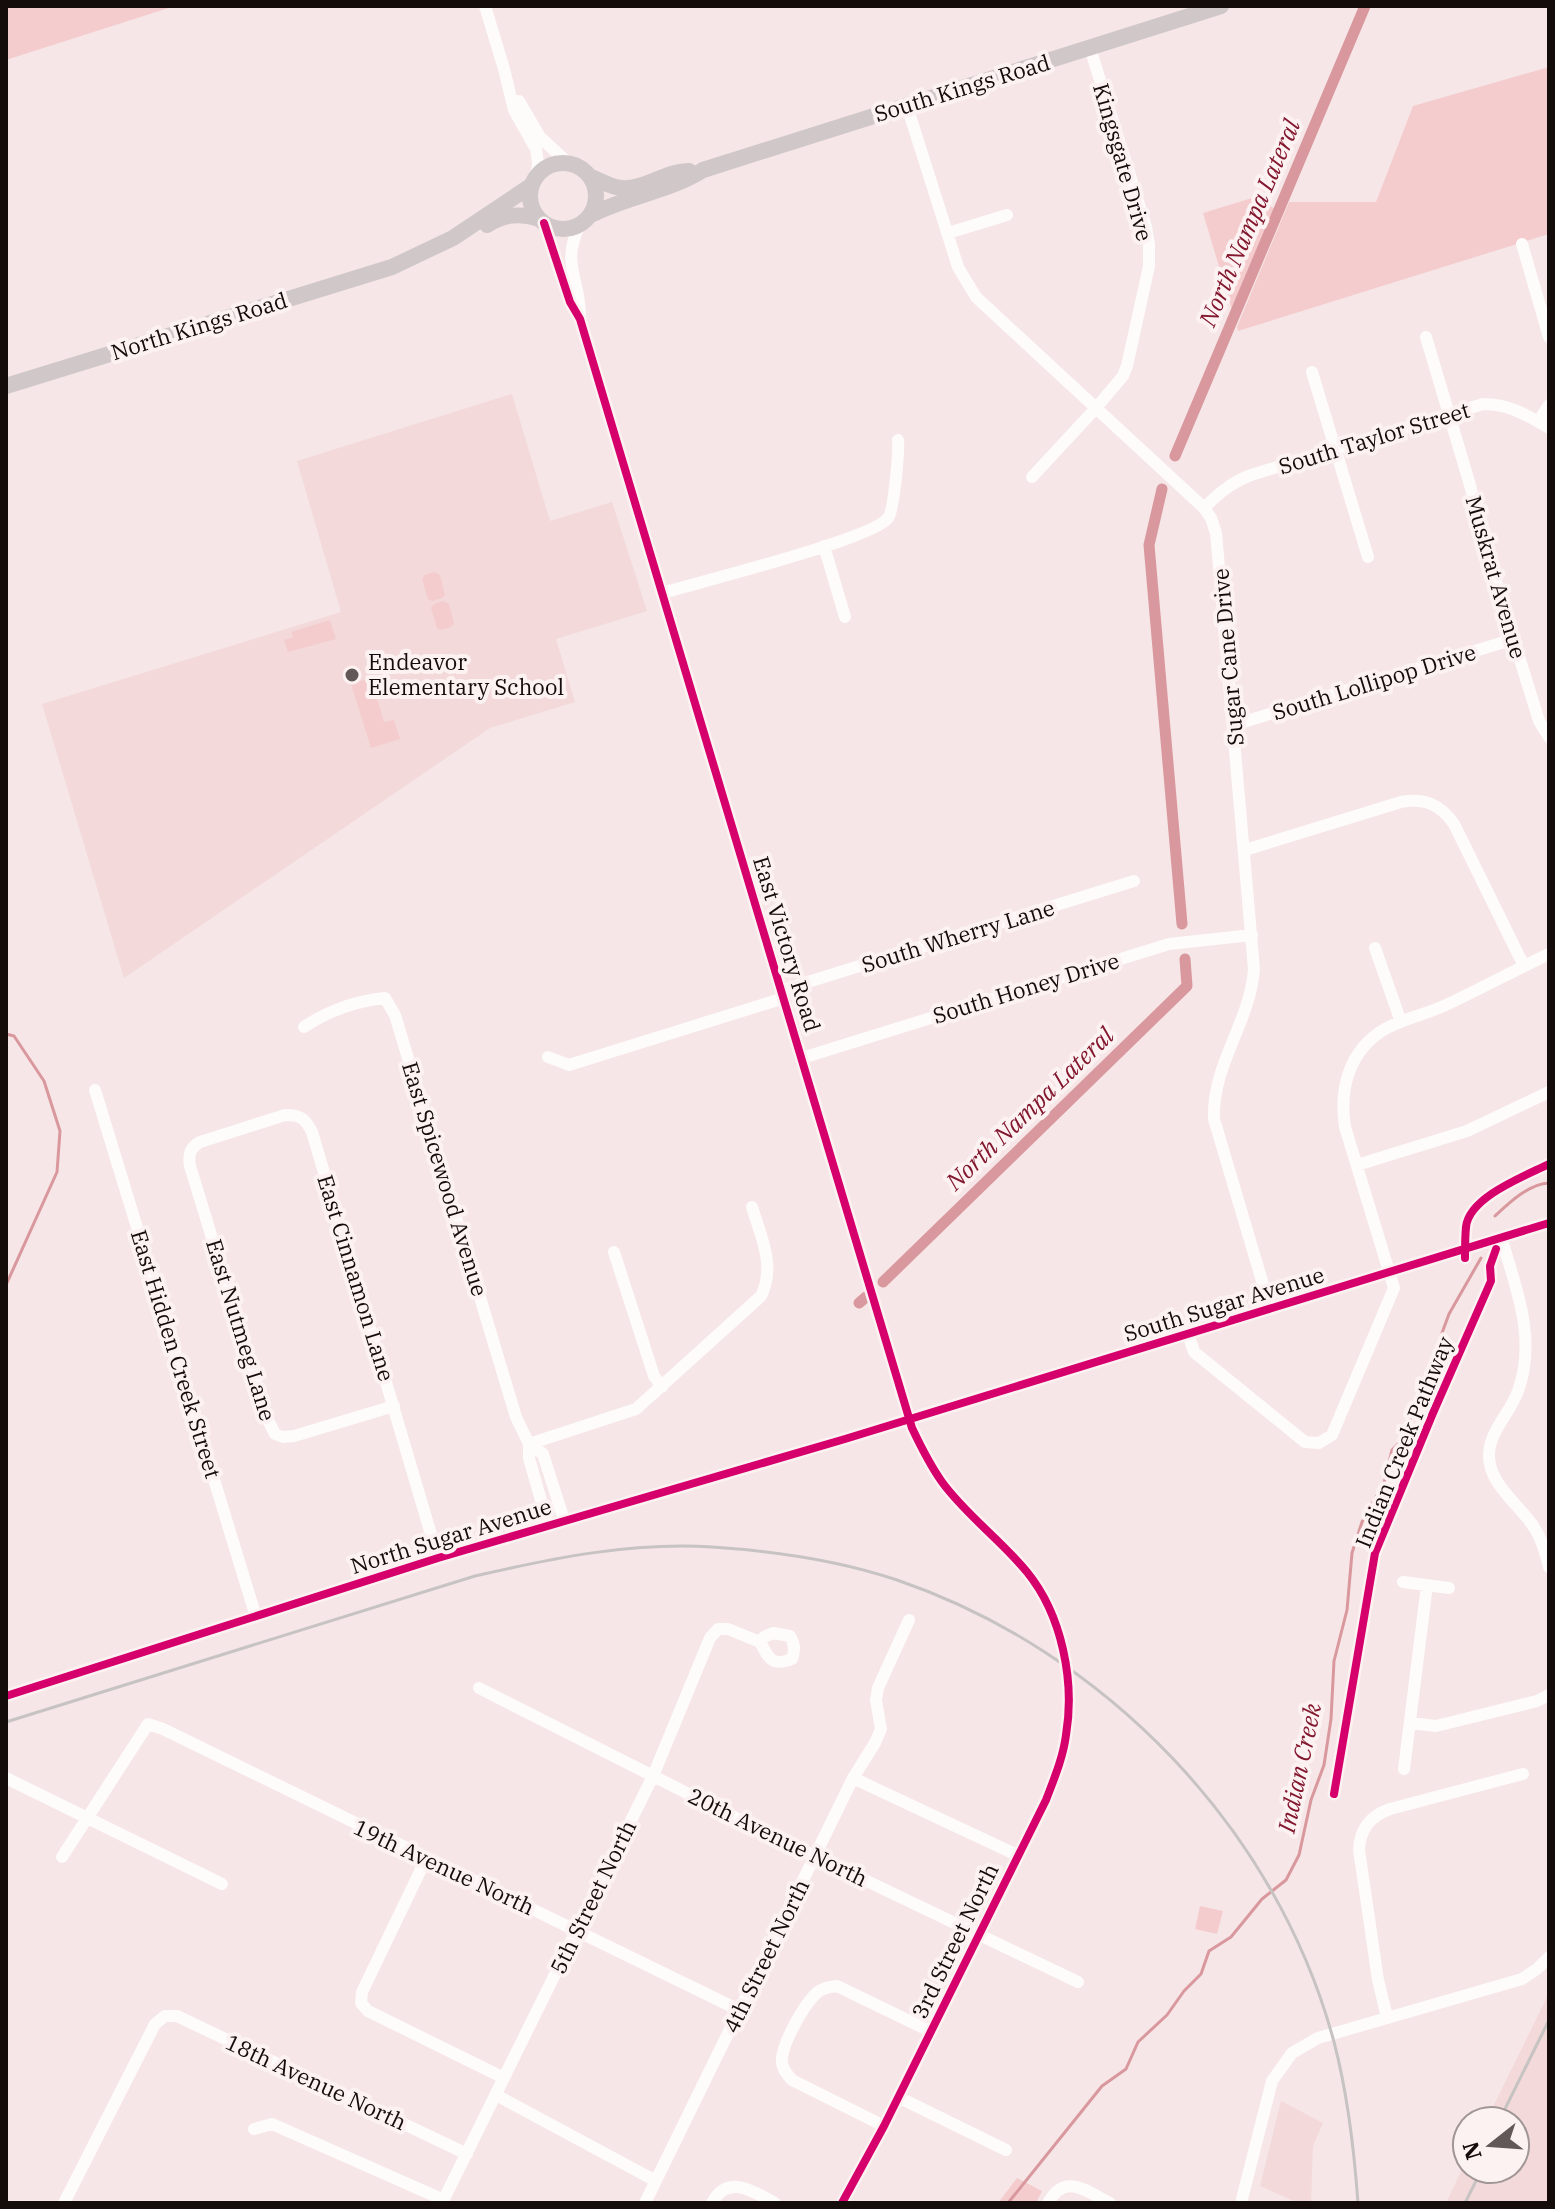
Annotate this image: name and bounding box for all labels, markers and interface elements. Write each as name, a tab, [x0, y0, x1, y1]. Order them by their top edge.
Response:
street label: South Kings Road	[870, 47, 1053, 128]
street label: Kingsgate Drive	[1087, 80, 1160, 244]
water label: North Nampa Lateral	[1191, 113, 1308, 332]
street label: North Kings Road	[107, 285, 291, 366]
street label: South Taylor Street	[1275, 395, 1473, 480]
street label: Muskrat Avenue	[1459, 492, 1534, 662]
street label: Sugar Cane Drive	[1205, 567, 1250, 747]
street label: South Lollipop Drive	[1269, 637, 1479, 726]
place label: Endeavor Elementary School	[368, 647, 564, 701]
marker: Endeavor Elementary School	[343, 666, 361, 684]
street label: East Victory Road	[747, 853, 828, 1035]
street label: South Wherry Lane	[858, 892, 1058, 979]
street label: South Honey Drive	[929, 945, 1123, 1030]
water label: North Nampa Lateral	[938, 1019, 1121, 1197]
street label: East Spicewood Avenue	[396, 1058, 495, 1300]
street label: East Cinnamon Lane	[311, 1171, 402, 1385]
street label: East Hidden Creek Street	[125, 1226, 228, 1482]
street label: East Nutmeg Lane	[200, 1235, 283, 1424]
street label: South Sugar Avenue	[1120, 1259, 1328, 1348]
street label: Indian Creek Pathway	[1348, 1332, 1459, 1552]
street label: North Sugar Avenue	[347, 1491, 555, 1580]
water label: Indian Creek	[1269, 1700, 1328, 1836]
street label: 20th Avenue North	[684, 1780, 873, 1893]
street label: 19th Avenue North	[349, 1812, 539, 1921]
street label: 5th Street North	[543, 1815, 642, 1978]
street label: 3rd Street North	[904, 1858, 1005, 2023]
street label: 4th Street North	[716, 1874, 815, 2037]
street label: 18th Avenue North	[221, 2027, 411, 2136]
north arrow	[1451, 2105, 1531, 2185]
text: N	[1455, 2138, 1488, 2164]

